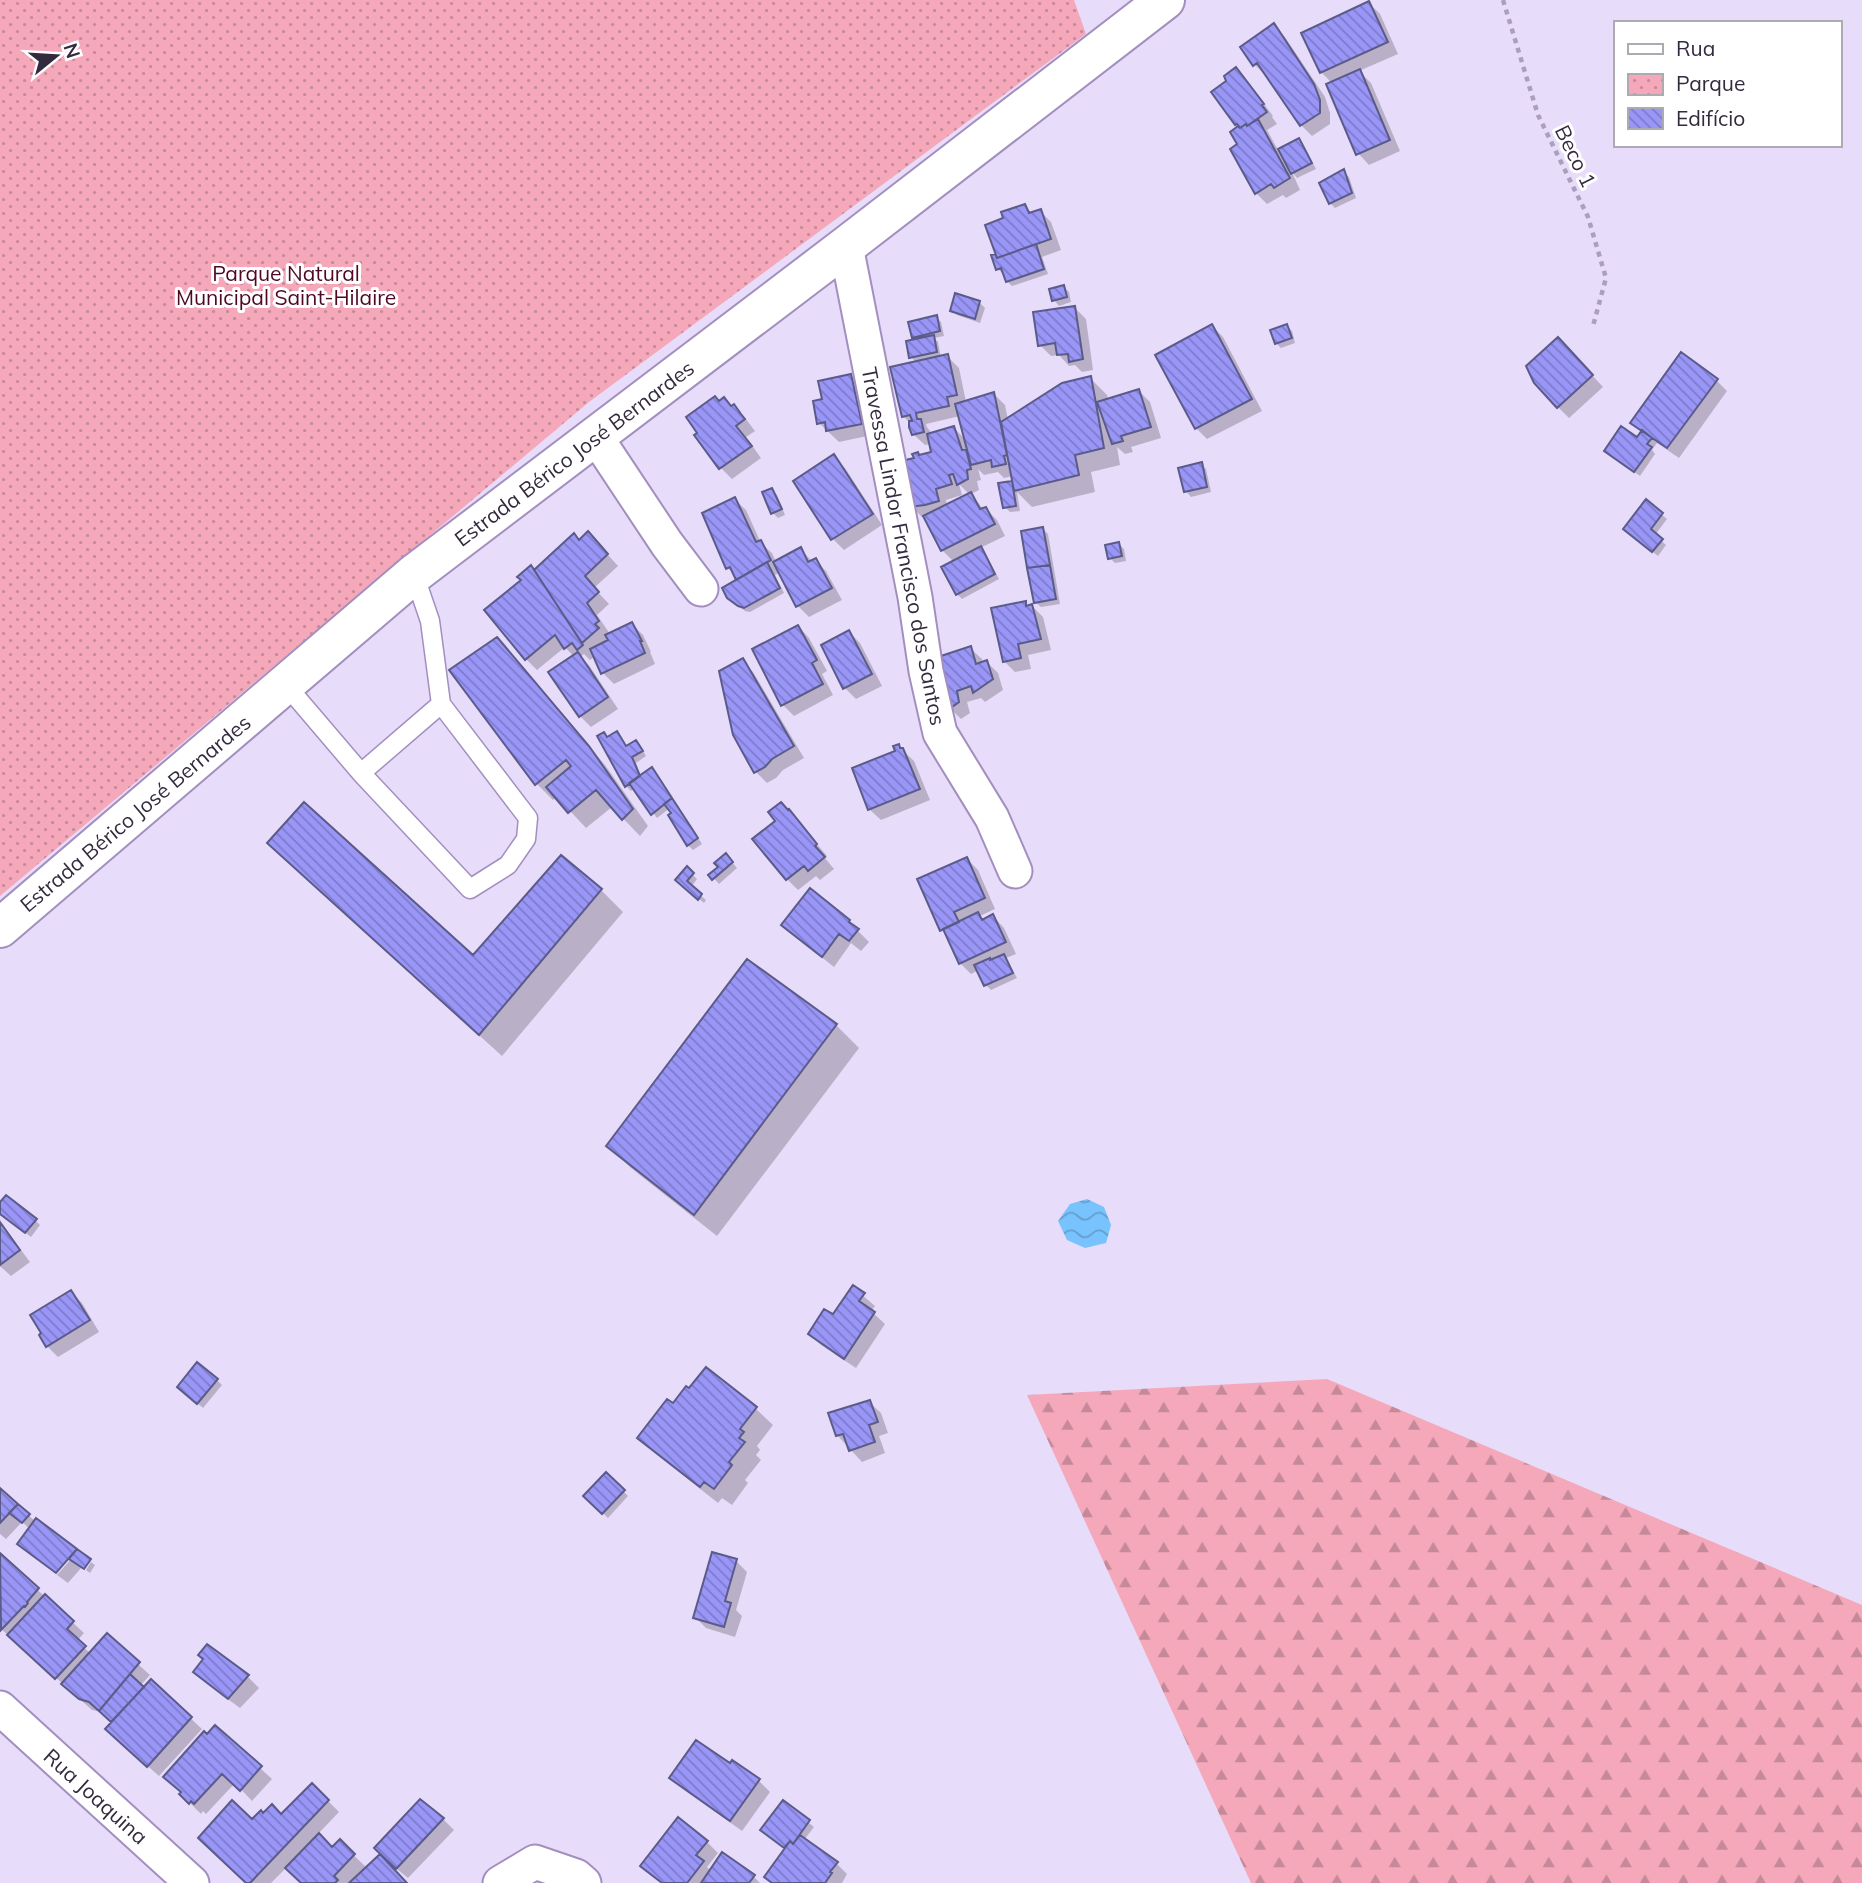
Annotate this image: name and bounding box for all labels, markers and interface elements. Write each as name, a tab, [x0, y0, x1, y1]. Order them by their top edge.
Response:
north arrow	[21, 21, 91, 91]
legend	[1614, 21, 1841, 147]
text: Rua	[1676, 35, 1715, 61]
text: N	[59, 40, 86, 61]
text: Parque	[1676, 70, 1745, 96]
text: Edifício	[1676, 105, 1745, 131]
street label: Beco 1	[1550, 121, 1602, 191]
park label: Parque Natural Municipal Saint-Hilaire	[176, 260, 396, 310]
street label: Estrada Bérico José Bernardes	[449, 354, 699, 552]
street label: Travessa Lindor Francisco dos Santos	[856, 365, 952, 727]
street label: Estrada Bérico José Bernardes	[14, 709, 256, 917]
street label: Rua Joaquina	[39, 1743, 153, 1849]

